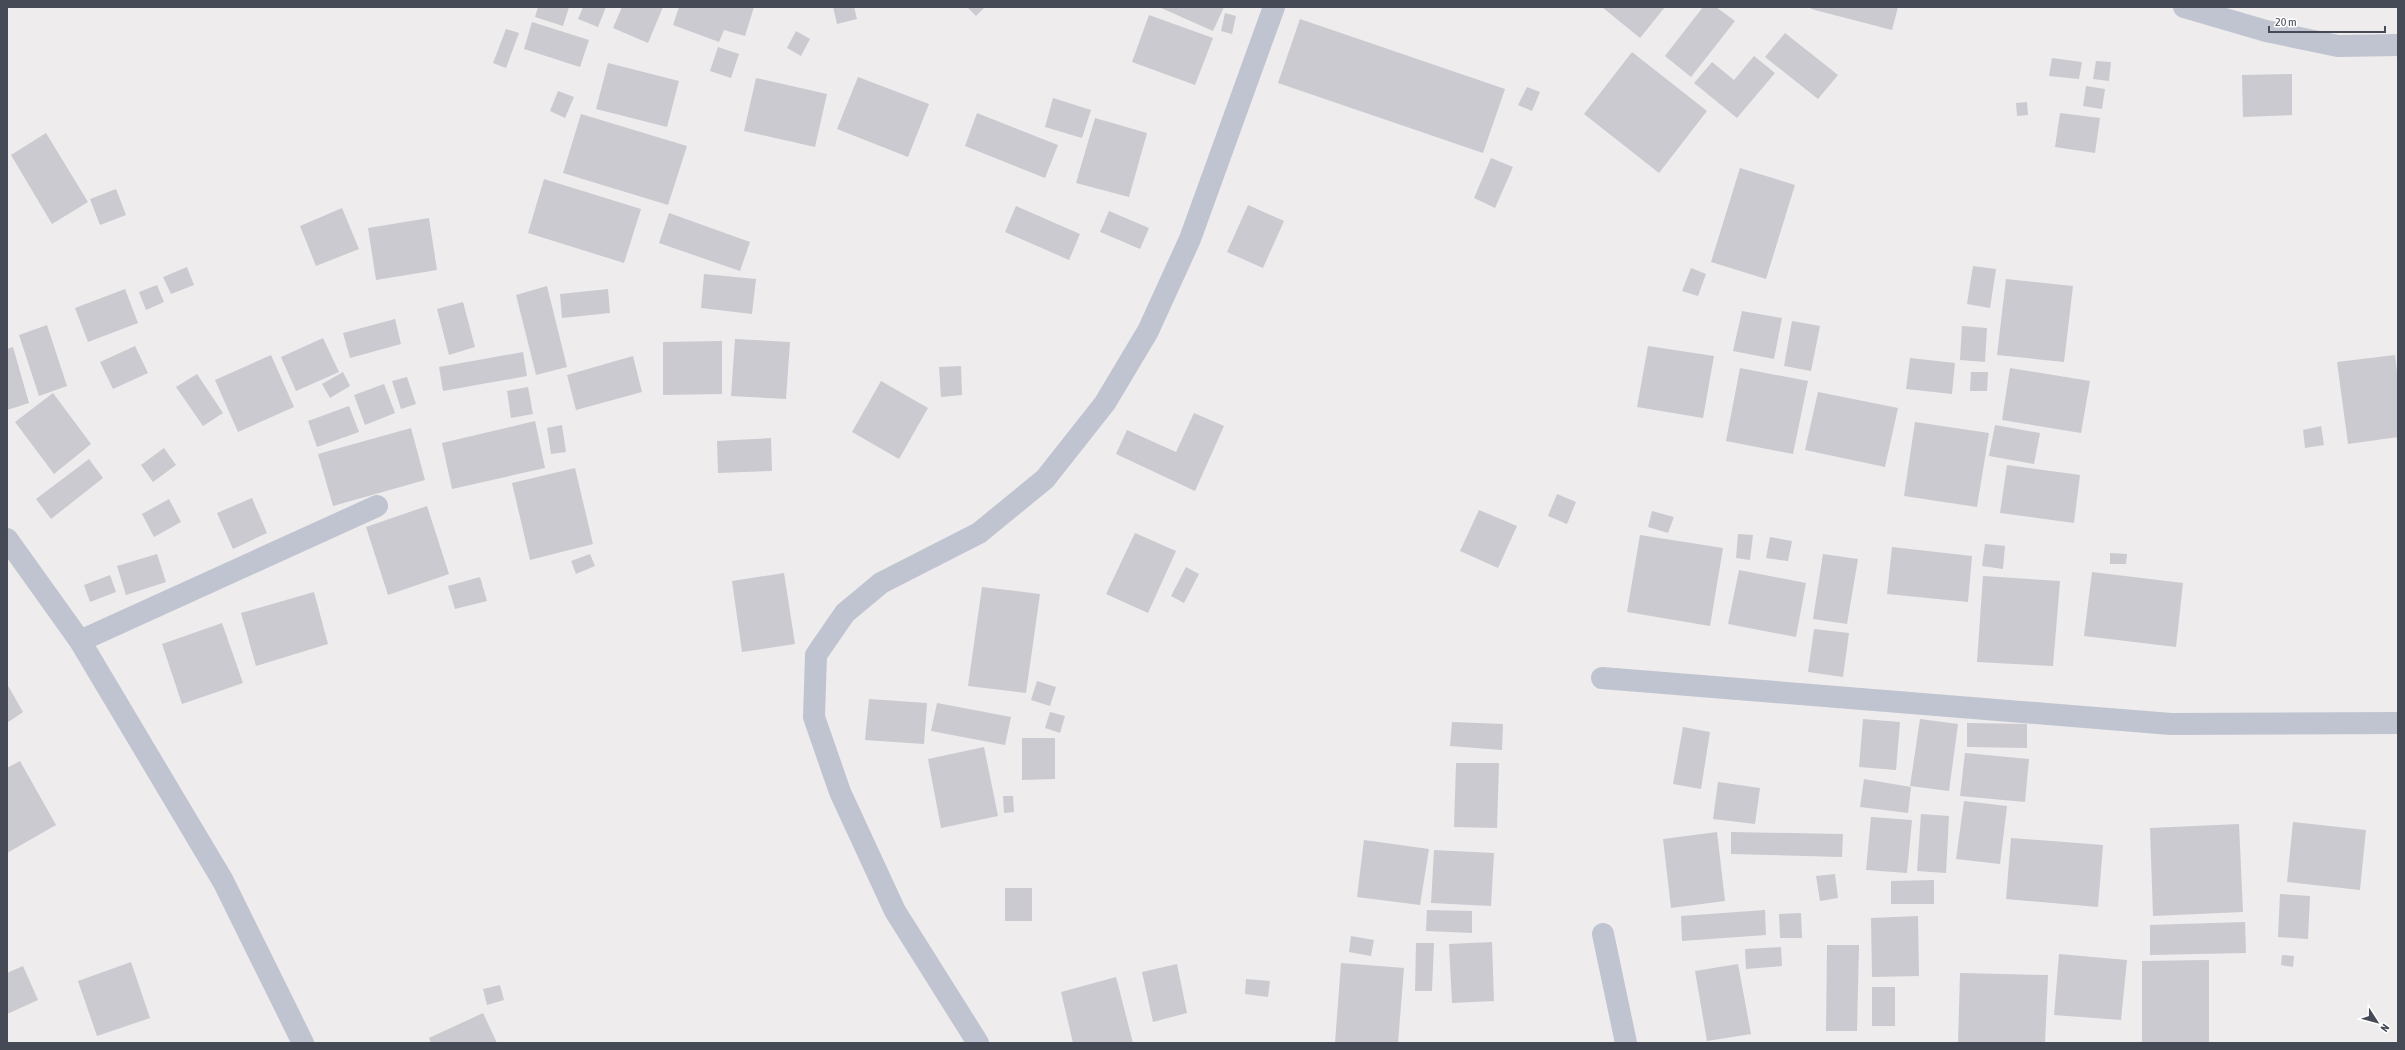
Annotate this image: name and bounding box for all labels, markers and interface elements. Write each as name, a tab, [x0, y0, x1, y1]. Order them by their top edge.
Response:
scale bar	[2269, 8, 2385, 34]
text: 20 m	[2275, 15, 2297, 29]
north arrow	[2357, 1002, 2397, 1042]
text: N	[2378, 1022, 2392, 1034]

